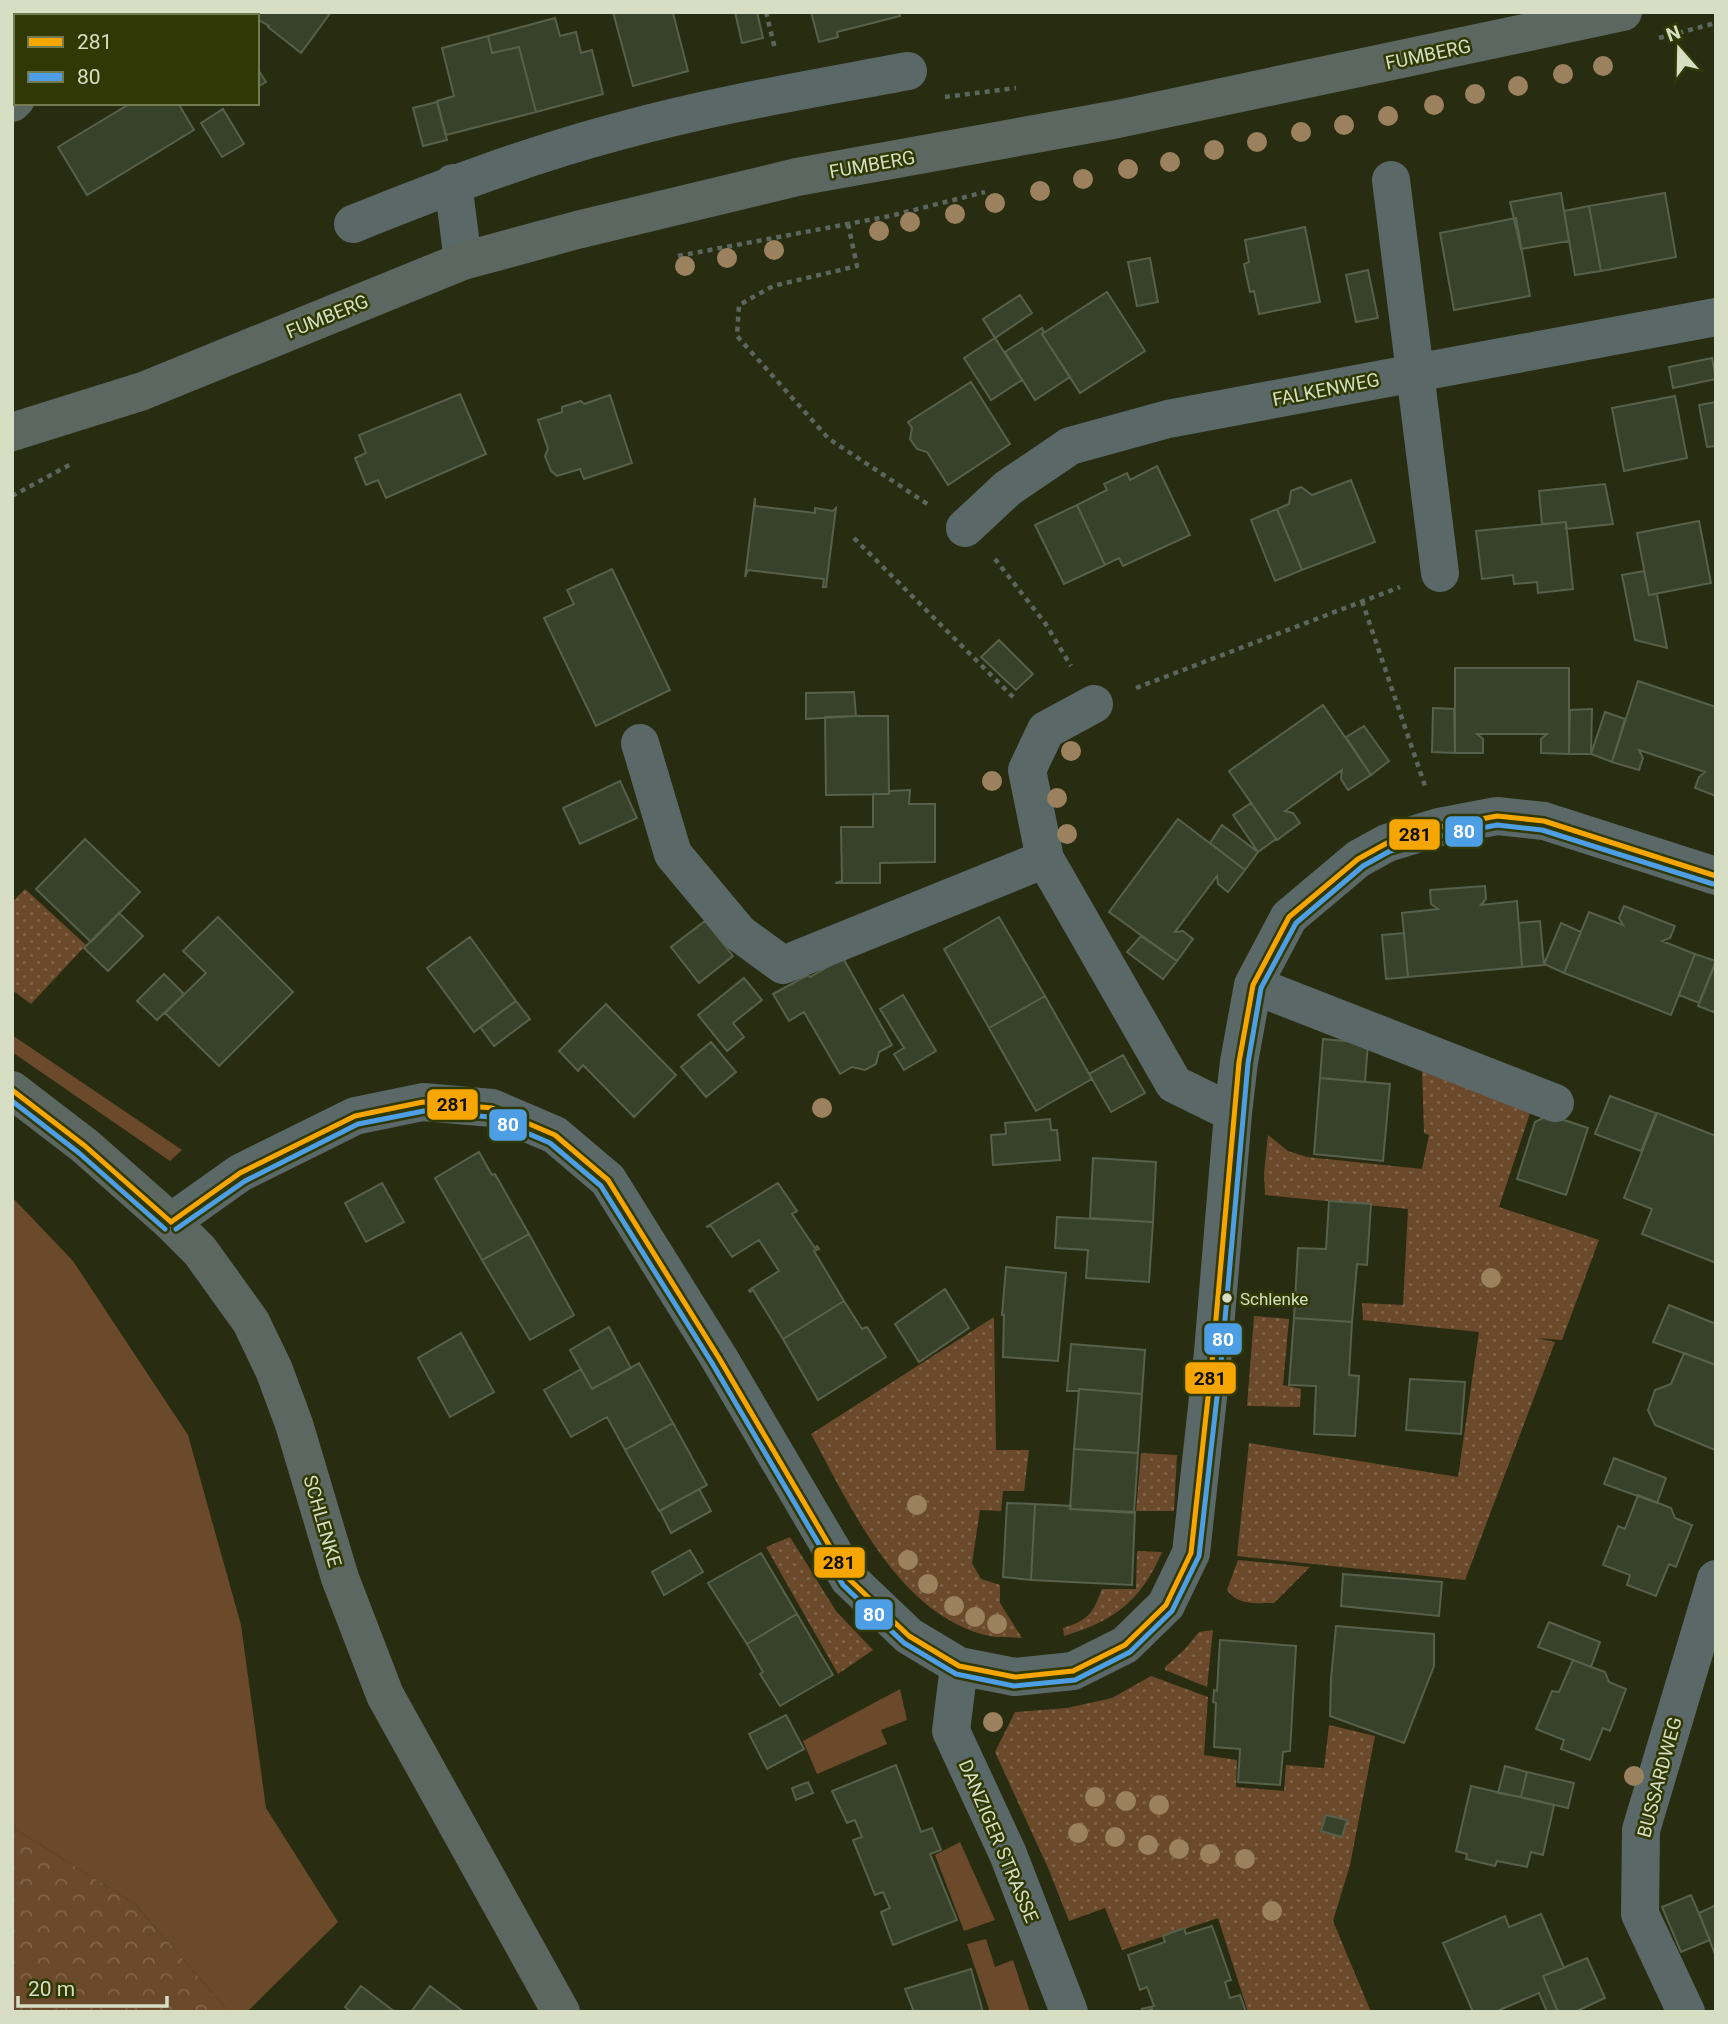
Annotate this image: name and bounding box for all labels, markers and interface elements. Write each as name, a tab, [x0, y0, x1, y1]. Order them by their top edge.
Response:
legend	[14, 14, 259, 105]
north arrow	[1644, 14, 1714, 84]
text: N	[1663, 20, 1684, 47]
text: 281	[77, 30, 112, 54]
street label: FUMBERG	[1383, 34, 1473, 75]
text: 80	[77, 65, 101, 89]
street label: FUMBERG	[827, 146, 917, 183]
street label: FUMBERG	[283, 290, 372, 343]
street label: FALKENWEG	[1271, 368, 1382, 411]
line badge: 80	[1444, 815, 1484, 848]
line badge: 281	[1388, 818, 1441, 851]
text: 80	[1453, 820, 1475, 843]
text: 281	[1399, 823, 1431, 846]
line badge: 281	[426, 1088, 479, 1121]
text: 281	[437, 1093, 469, 1116]
line badge: 80	[488, 1108, 528, 1142]
text: 80	[497, 1113, 519, 1136]
place label: Schlenke	[1240, 1289, 1308, 1309]
marker: Schlenke	[1220, 1291, 1234, 1305]
line badge: 80	[1203, 1322, 1243, 1356]
text: 80	[1212, 1328, 1234, 1351]
line badge: 281	[1184, 1361, 1237, 1395]
text: 281	[1194, 1367, 1226, 1390]
street label: SCHLENKE	[298, 1473, 347, 1570]
line badge: 281	[813, 1546, 866, 1579]
text: 281	[823, 1551, 855, 1574]
line badge: 80	[854, 1598, 894, 1631]
text: 80	[863, 1603, 885, 1626]
street label: BUSSARDWEG	[1632, 1714, 1687, 1840]
street label: DANZIGER STRASSE	[954, 1756, 1043, 1926]
scale bar	[18, 1965, 166, 2009]
text: 20 m	[28, 1977, 75, 2001]

